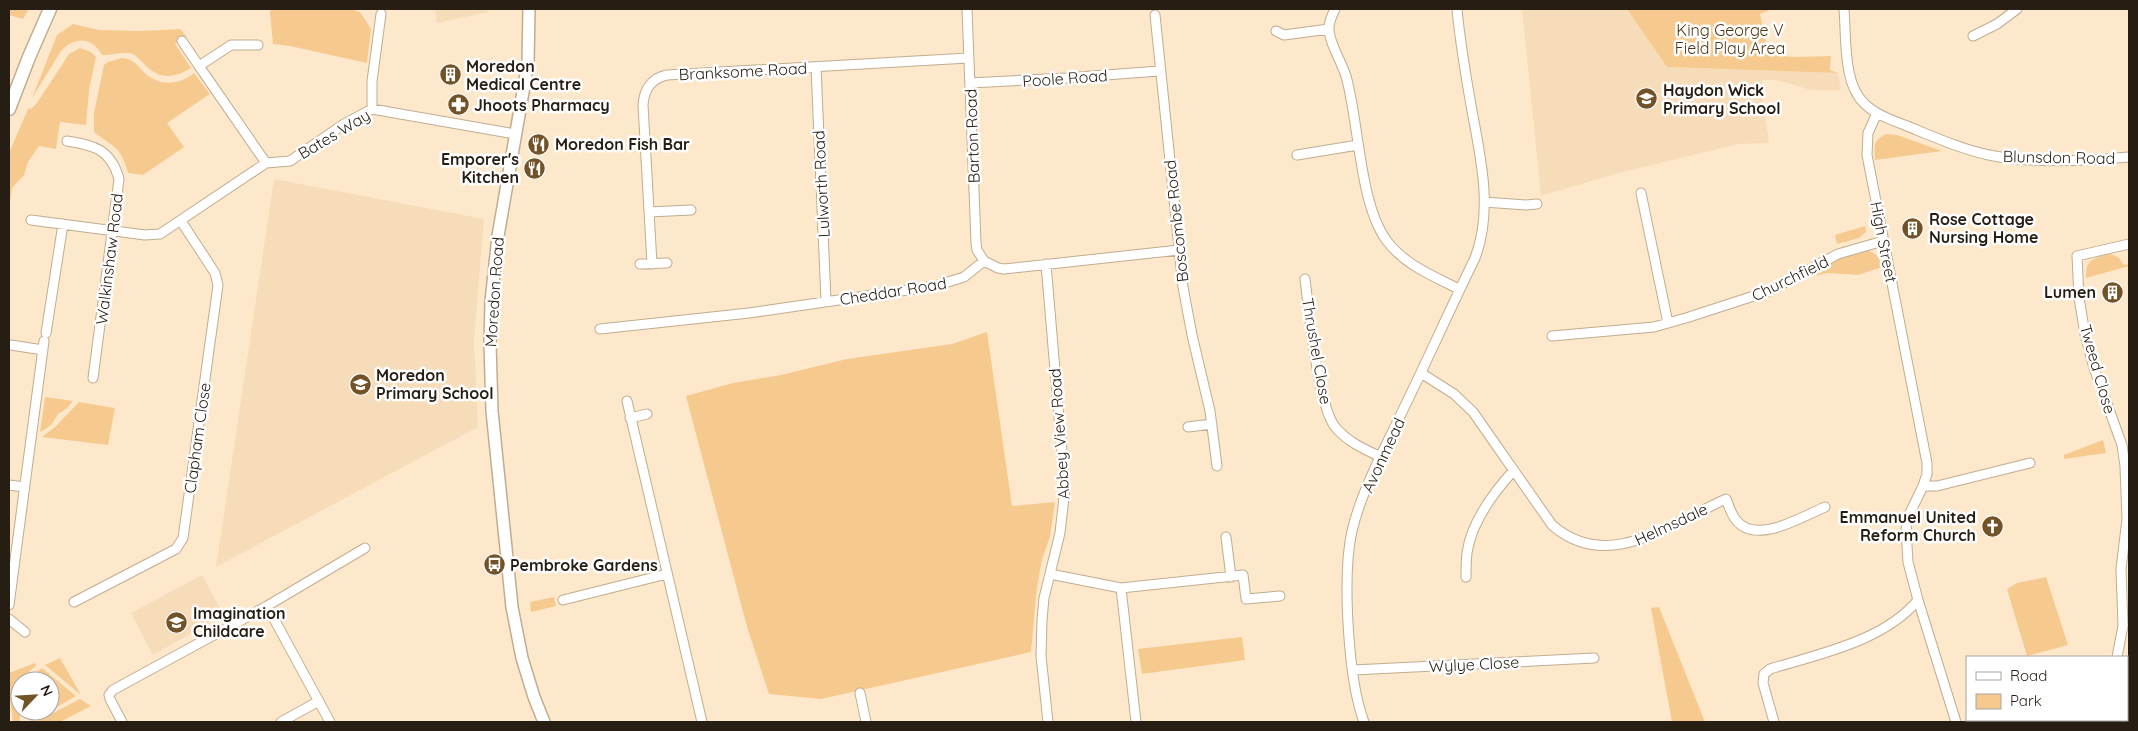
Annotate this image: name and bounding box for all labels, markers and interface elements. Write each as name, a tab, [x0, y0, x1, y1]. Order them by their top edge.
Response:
park label: King George V Field Play Area	[1675, 20, 1785, 58]
place label: Moredon Medical Centre	[466, 56, 581, 94]
street label: Branksome Road	[678, 58, 808, 84]
building icon: Moredon Medical Centre	[438, 63, 462, 87]
street label: Poole Road	[1022, 65, 1108, 91]
place label: Haydon Wick Primary School	[1663, 80, 1781, 118]
school or university icon: Haydon Wick Primary School	[1635, 87, 1659, 111]
street label: Barton Road	[960, 88, 984, 184]
pharmacy icon: Jhoots Pharmacy	[446, 93, 470, 117]
place label: Jhoots Pharmacy	[474, 95, 610, 115]
street label: Bates Way	[294, 105, 374, 163]
street label: Lulworth Road	[808, 130, 834, 238]
restaurant icon: Moredon Fish Bar	[527, 132, 551, 156]
place label: Moredon Fish Bar	[555, 134, 690, 154]
street label: Blunsdon Road	[2003, 146, 2115, 168]
place label: Emporer's Kitchen	[441, 149, 519, 187]
restaurant icon: Emporer's Kitchen	[523, 156, 547, 180]
street label: Boscombe Road	[1160, 159, 1192, 283]
street label: Walkinshaw Road	[91, 192, 127, 326]
street label: High Street	[1866, 200, 1902, 284]
place label: Rose Cottage Nursing Home	[1929, 209, 2039, 247]
building icon: Rose Cottage Nursing Home	[1901, 216, 1925, 240]
street label: Moredon Road	[480, 236, 508, 348]
street label: Churchfield	[1748, 251, 1832, 305]
street label: Cheddar Road	[838, 273, 948, 309]
building icon: Lumen	[2100, 280, 2124, 304]
place label: Lumen	[2044, 282, 2096, 302]
street label: Thrushel Close	[1298, 296, 1336, 406]
street label: Tweed Close	[2076, 322, 2120, 416]
place label: Moredon Primary School	[376, 365, 494, 403]
street label: Abbey View Road	[1044, 368, 1074, 500]
school or university icon: Moredon Primary School	[348, 372, 372, 396]
street label: Clapham Close	[179, 381, 215, 495]
street label: Avonmead	[1357, 414, 1409, 496]
street label: Helmsdale	[1631, 498, 1711, 550]
place label: Emmanuel United Reform Church	[1840, 507, 1976, 545]
church icon: Emmanuel United Reform Church	[1980, 514, 2004, 538]
bus stop icon: Pembroke Gardens	[482, 553, 506, 577]
place label: Pembroke Gardens	[510, 555, 658, 575]
place label: Imagination Childcare	[193, 603, 286, 641]
school or university icon: Imagination Childcare	[165, 610, 189, 634]
street label: Wylye Close	[1428, 652, 1520, 676]
legend	[1966, 656, 2128, 721]
text: Road	[2010, 666, 2047, 685]
north arrow	[10, 671, 60, 721]
text: N	[36, 682, 57, 699]
text: Park	[2010, 691, 2042, 710]

